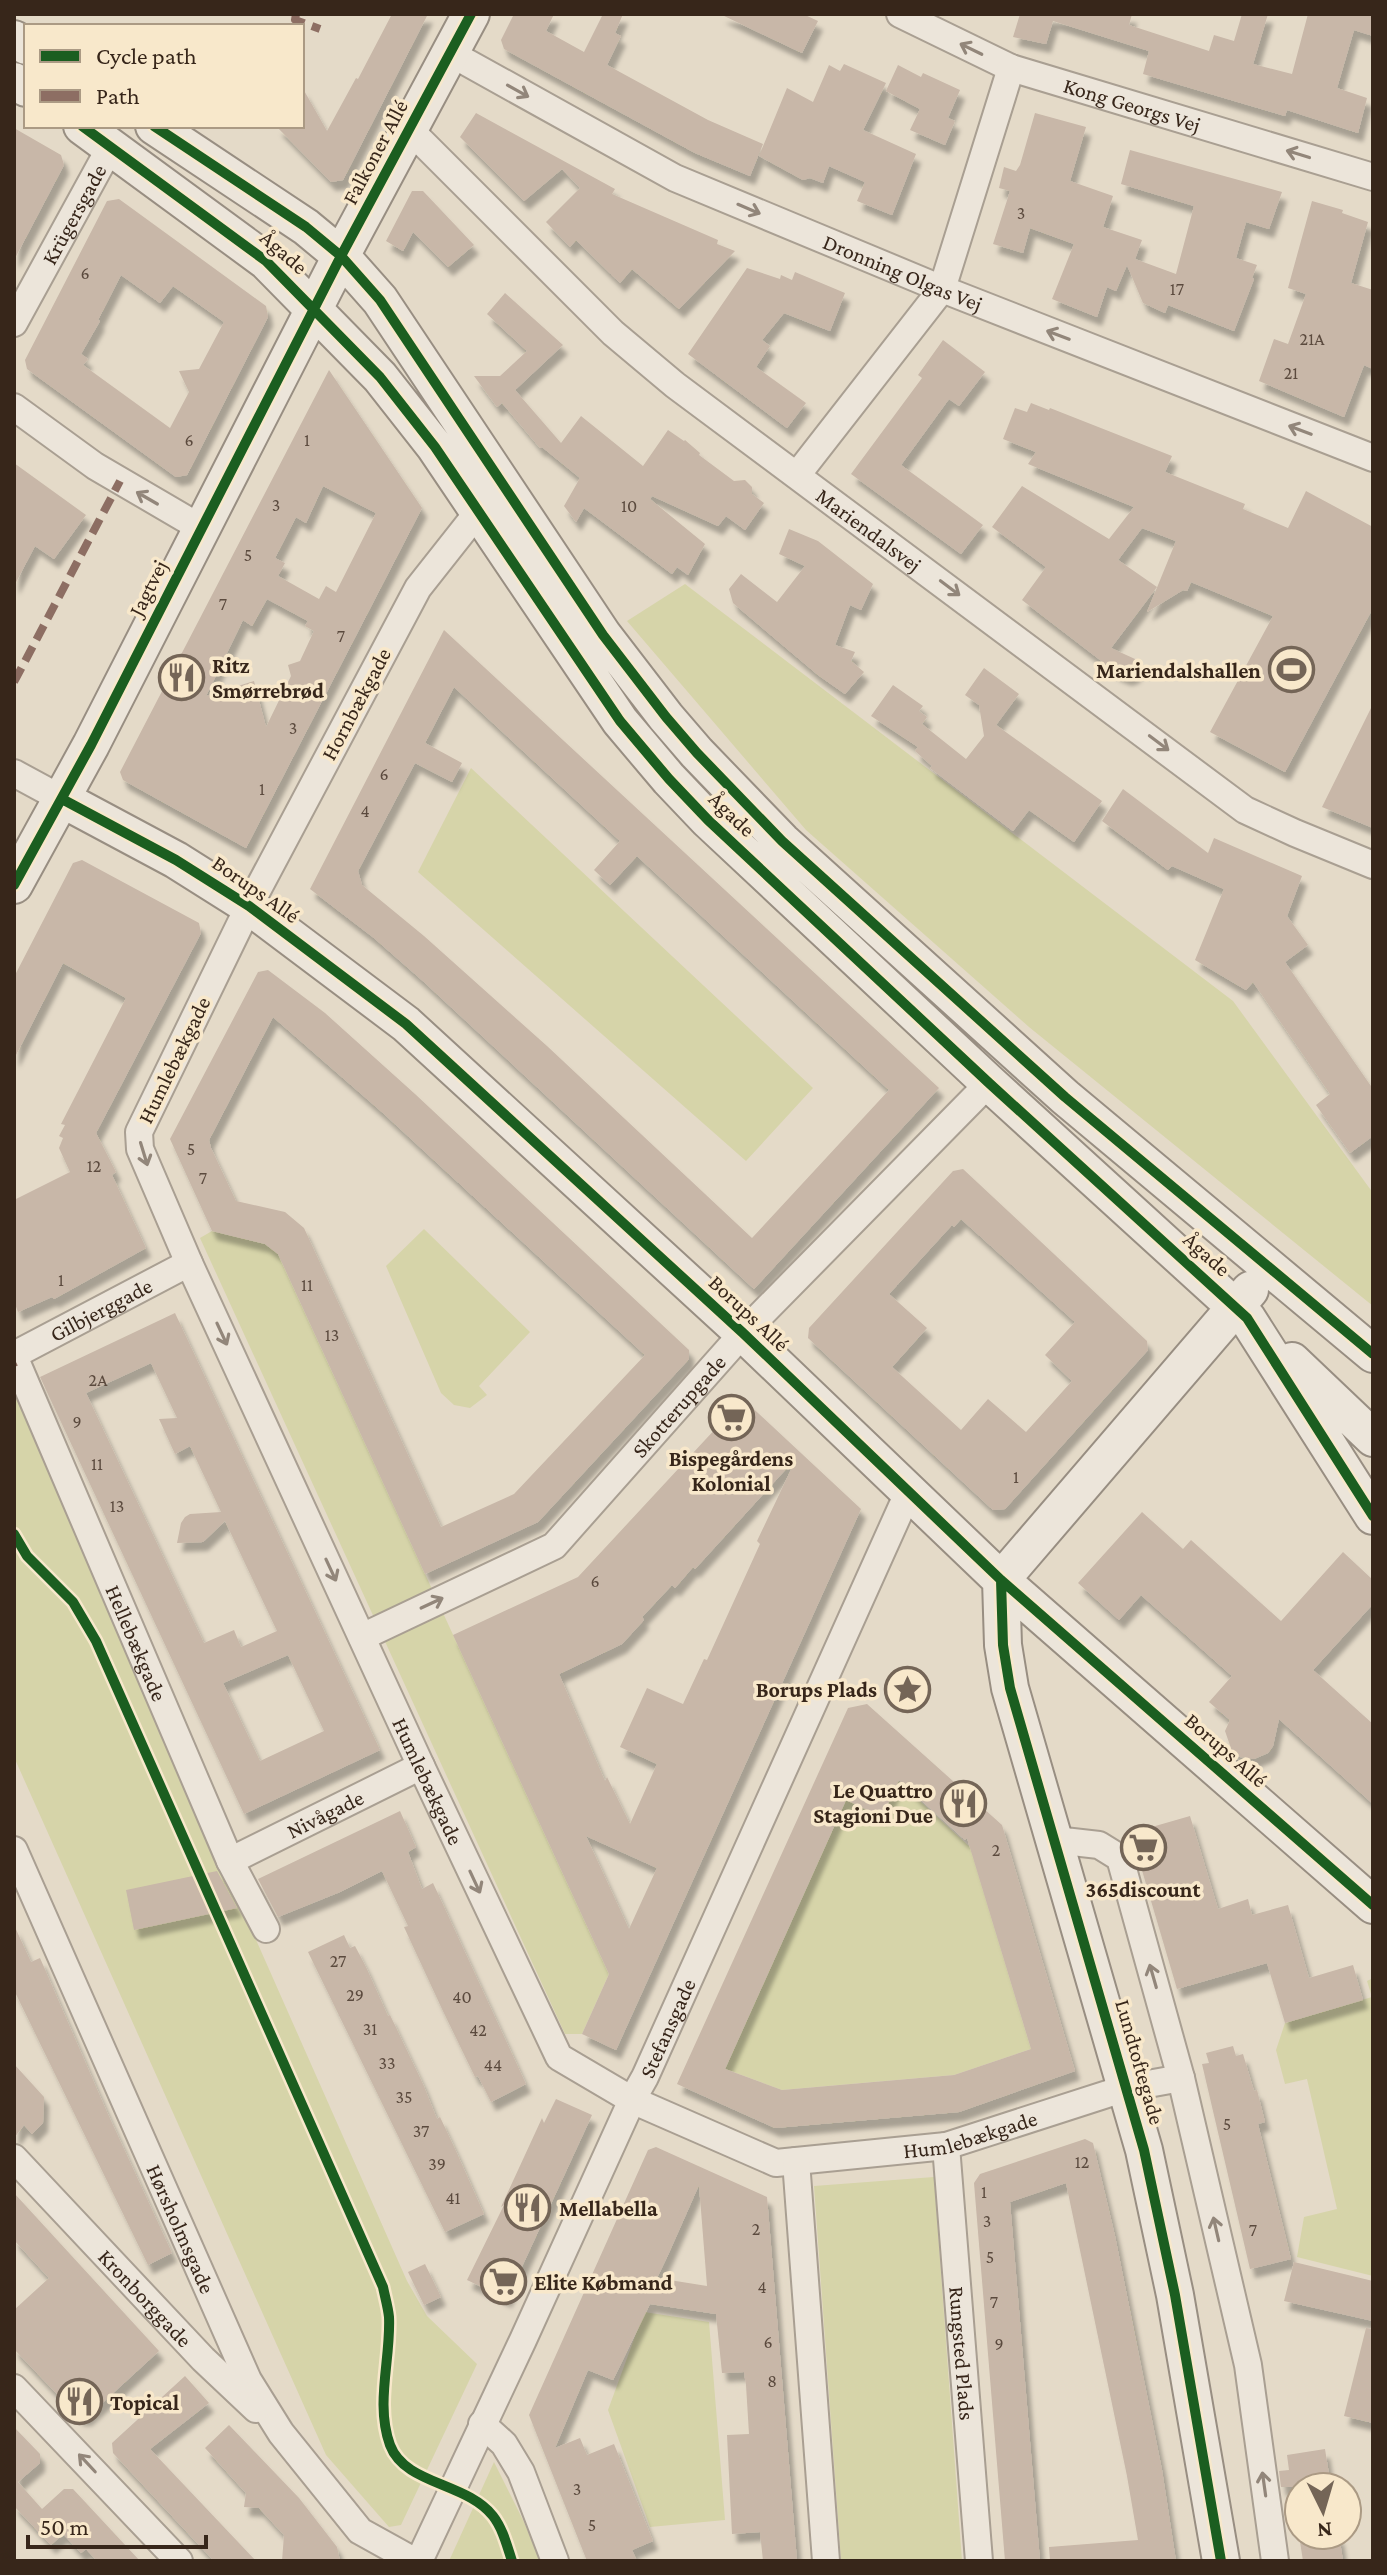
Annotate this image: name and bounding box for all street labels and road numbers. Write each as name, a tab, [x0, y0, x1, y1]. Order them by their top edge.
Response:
street label: Kong Georgs Vej	[1061, 72, 1204, 137]
street label: Falkoner Allé	[337, 95, 413, 209]
street label: Krügersgade	[36, 160, 111, 269]
street label: Ågade	[255, 225, 313, 279]
street label: Dronning Olgas Vej	[820, 229, 986, 316]
street label: Mariendalsvej	[812, 482, 926, 577]
street label: Jagtvej	[122, 556, 173, 622]
street label: Hornbækgade	[316, 644, 396, 764]
street label: Ågade	[704, 786, 760, 842]
street label: Borups Allé	[208, 850, 304, 928]
street label: Humlebækgade	[133, 993, 215, 1127]
street label: Ågade	[1178, 1227, 1236, 1281]
street label: Borups Allé	[704, 1270, 794, 1356]
street label: Gilbjerggade	[45, 1272, 156, 1347]
street label: Skotterupgade	[626, 1349, 731, 1462]
street label: Hellebækgade	[101, 1581, 173, 1705]
street label: Borups Allé	[1180, 1708, 1272, 1792]
street label: Humlebækgade	[388, 1713, 469, 1849]
street label: Nivågade	[282, 1784, 367, 1843]
street label: Stefansgade	[634, 1974, 700, 2082]
street label: Lundtoftegade	[1110, 1996, 1170, 2128]
street label: Humlebækgade	[902, 2105, 1040, 2163]
street label: Hørsholmsgade	[142, 2160, 221, 2297]
street label: Kronborggade	[94, 2244, 197, 2352]
street label: Rungsted Plads	[945, 2285, 980, 2421]

